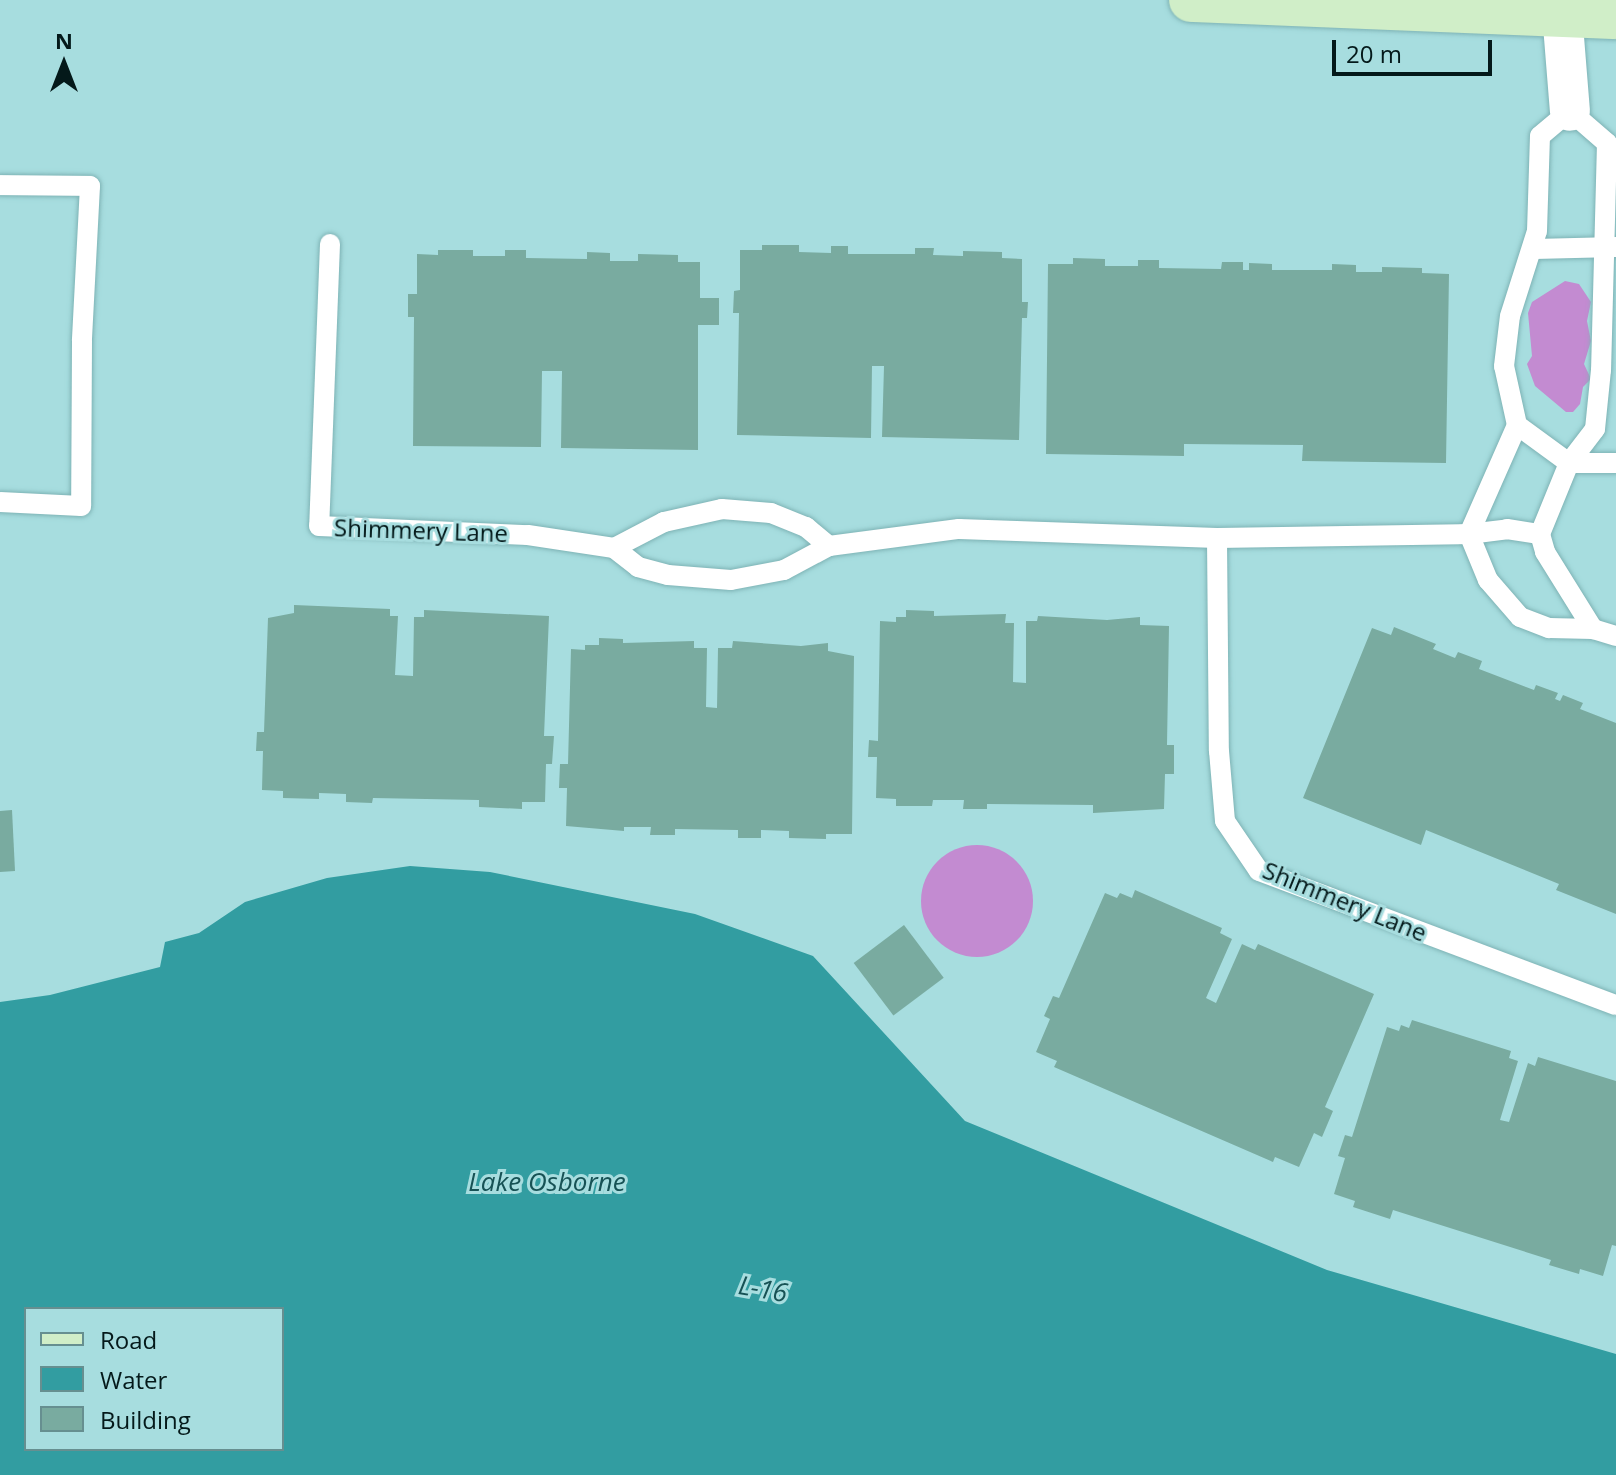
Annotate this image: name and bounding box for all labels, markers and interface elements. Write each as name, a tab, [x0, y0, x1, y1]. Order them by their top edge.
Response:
north arrow	[24, 24, 104, 104]
scale bar	[1336, 24, 1496, 74]
text: N	[55, 25, 73, 55]
text: 20 m	[1346, 37, 1402, 70]
street label: Shimmery Lane	[334, 513, 508, 547]
street label: Shimmery Lane	[1259, 855, 1431, 947]
water label: Lake Osborne	[468, 1166, 626, 1198]
water label: L-16	[736, 1269, 790, 1309]
legend	[24, 1307, 284, 1451]
text: Road	[100, 1323, 157, 1356]
text: Water	[100, 1363, 167, 1396]
text: Building	[100, 1403, 191, 1436]

